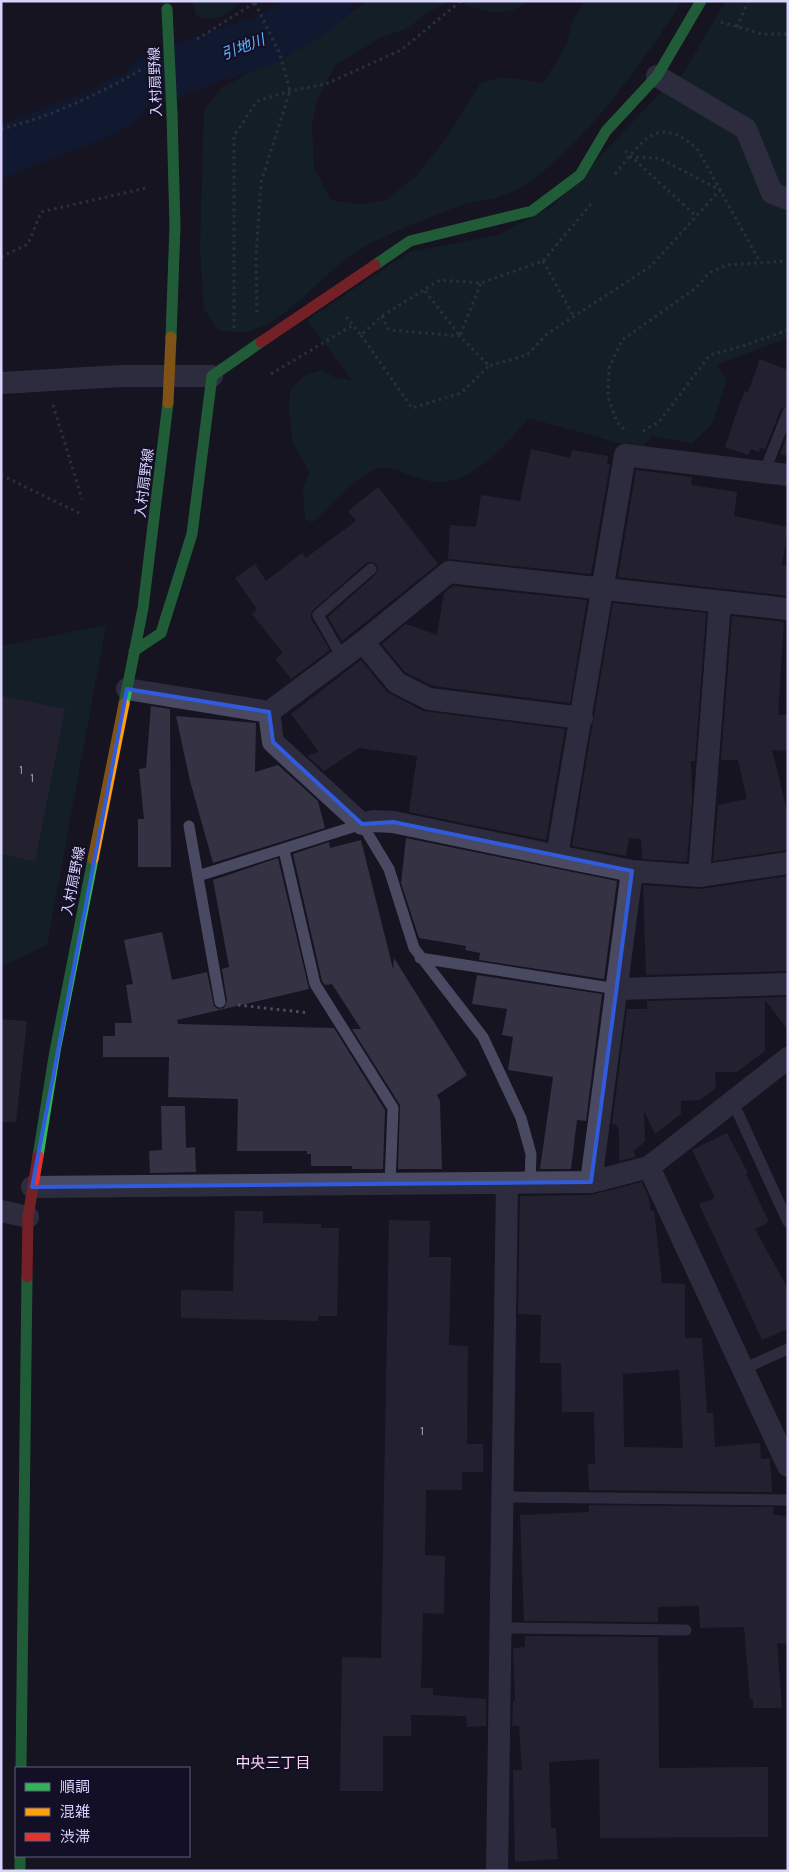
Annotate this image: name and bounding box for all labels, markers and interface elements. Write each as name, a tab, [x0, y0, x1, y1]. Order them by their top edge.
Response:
water label: 引地川	[219, 30, 269, 63]
street label: 入村扇野線	[146, 47, 165, 117]
street label: 入村扇野線	[132, 447, 157, 519]
house number: 1	[19, 764, 23, 777]
house number: 1	[30, 772, 34, 785]
street label: 入村扇野線	[58, 845, 89, 917]
house number: 1	[420, 1425, 424, 1438]
district label: 中央三丁目	[235, 1754, 311, 1772]
legend	[15, 1767, 190, 1857]
text: 順調	[60, 1778, 90, 1796]
text: 混雑	[60, 1803, 90, 1821]
text: 渋滞	[60, 1828, 90, 1846]

